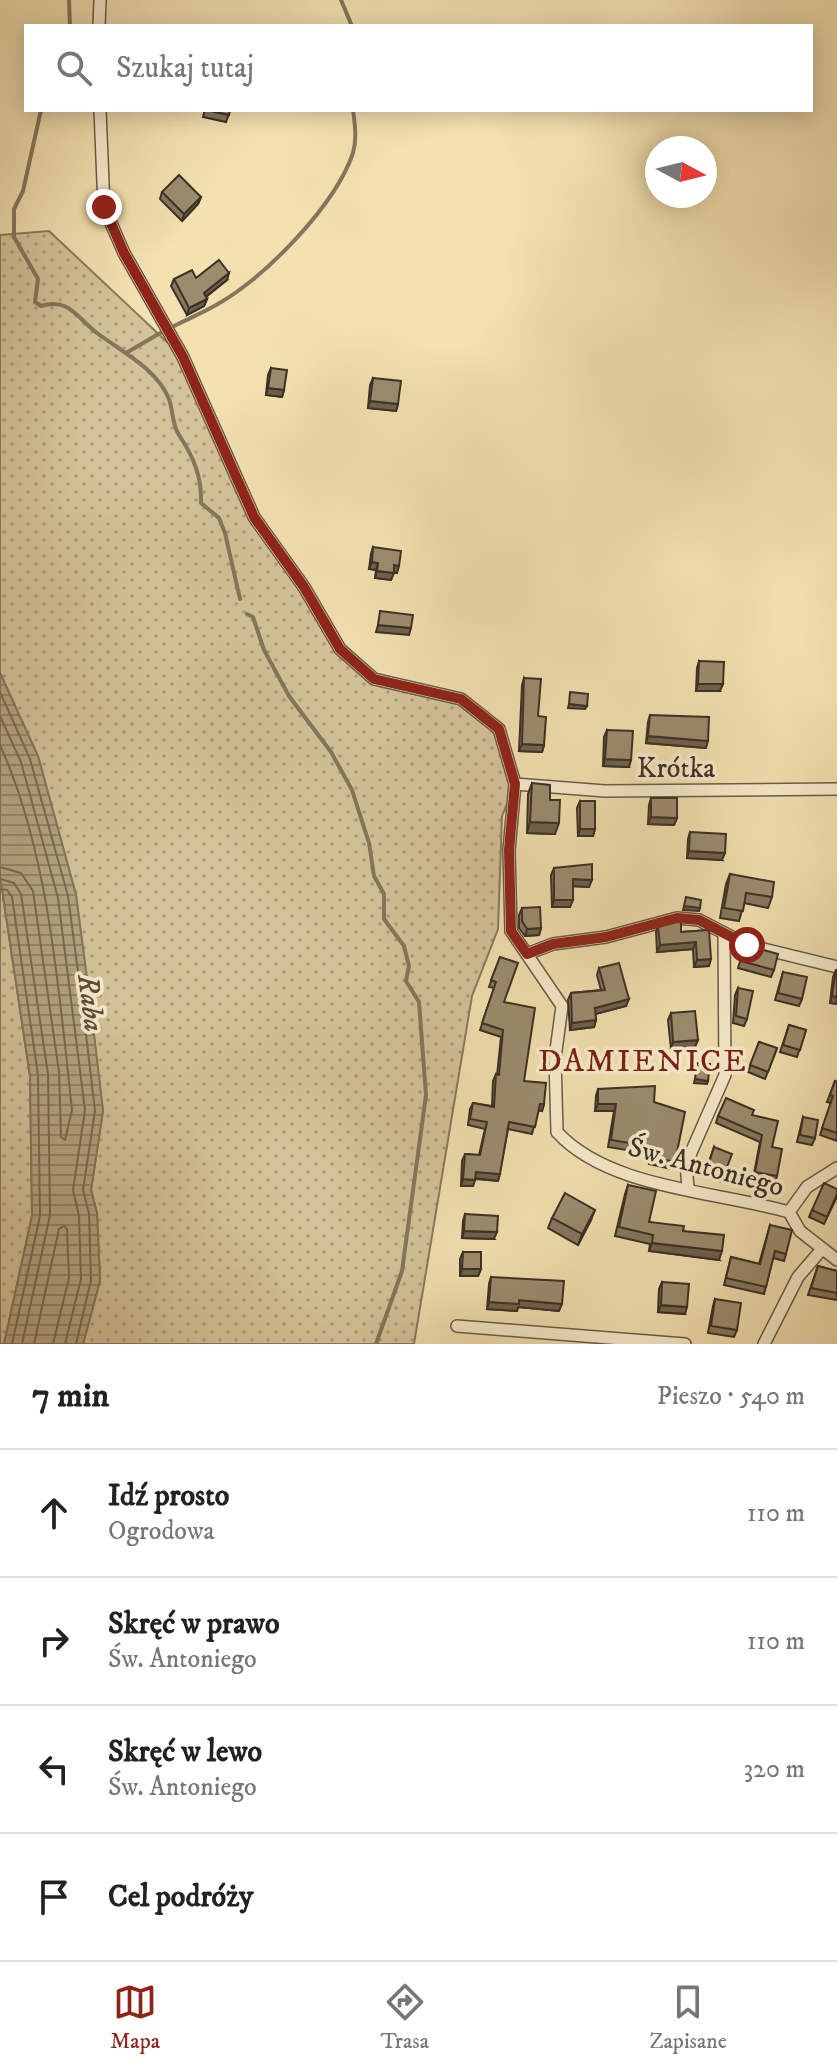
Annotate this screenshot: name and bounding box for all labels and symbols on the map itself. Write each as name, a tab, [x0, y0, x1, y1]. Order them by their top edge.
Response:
north arrow	[645, 136, 717, 208]
route end	[86, 189, 122, 225]
street label: Krótka	[637, 751, 715, 786]
route start	[729, 927, 765, 963]
water label: Raba	[68, 971, 112, 1034]
district label: DAMIENICE	[538, 1042, 748, 1082]
street label: Św. Antoniego	[624, 1128, 788, 1205]

